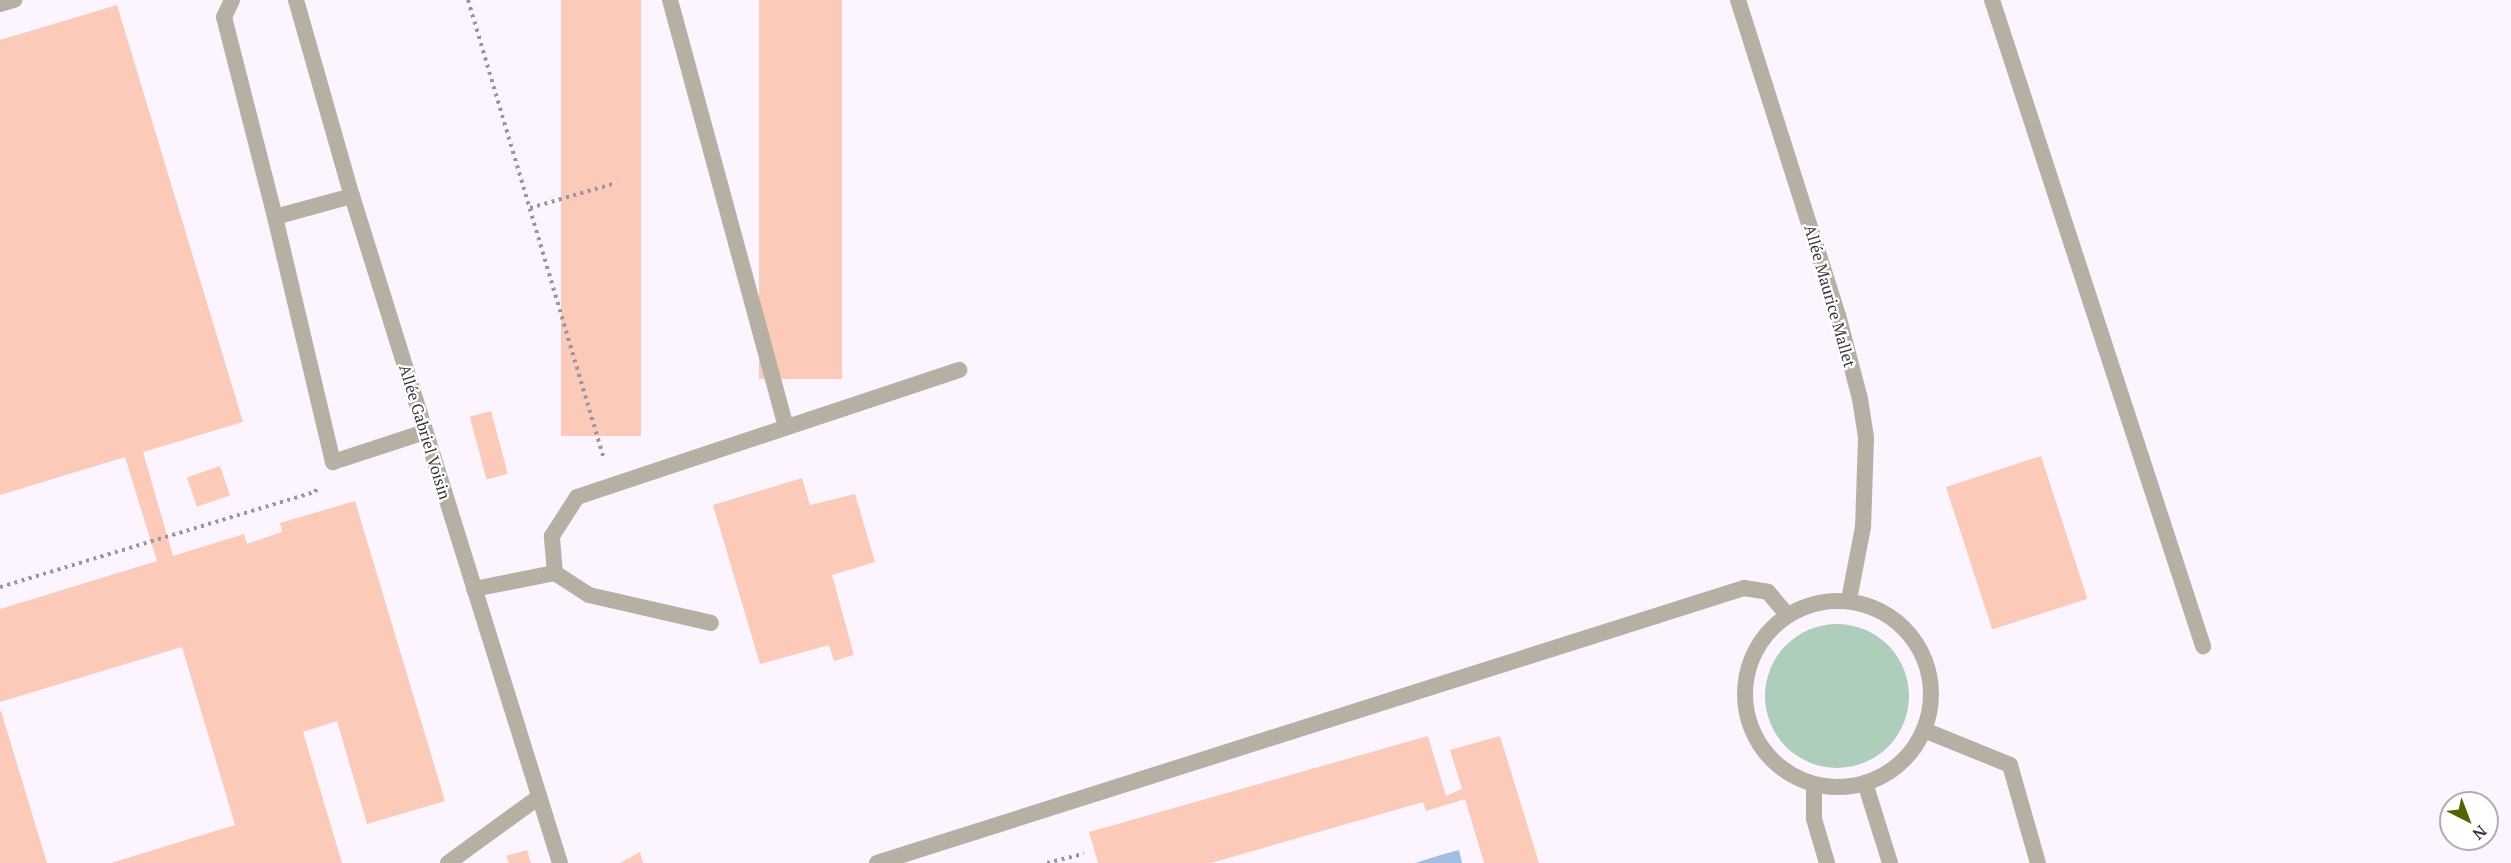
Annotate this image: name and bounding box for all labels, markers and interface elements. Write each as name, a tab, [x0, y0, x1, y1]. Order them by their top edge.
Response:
street label: Allée Maurice Mallet	[1800, 223, 1860, 369]
street label: Allée Gabriel Voisin	[395, 362, 455, 502]
north arrow	[2439, 791, 2499, 851]
text: N	[2468, 821, 2492, 845]

